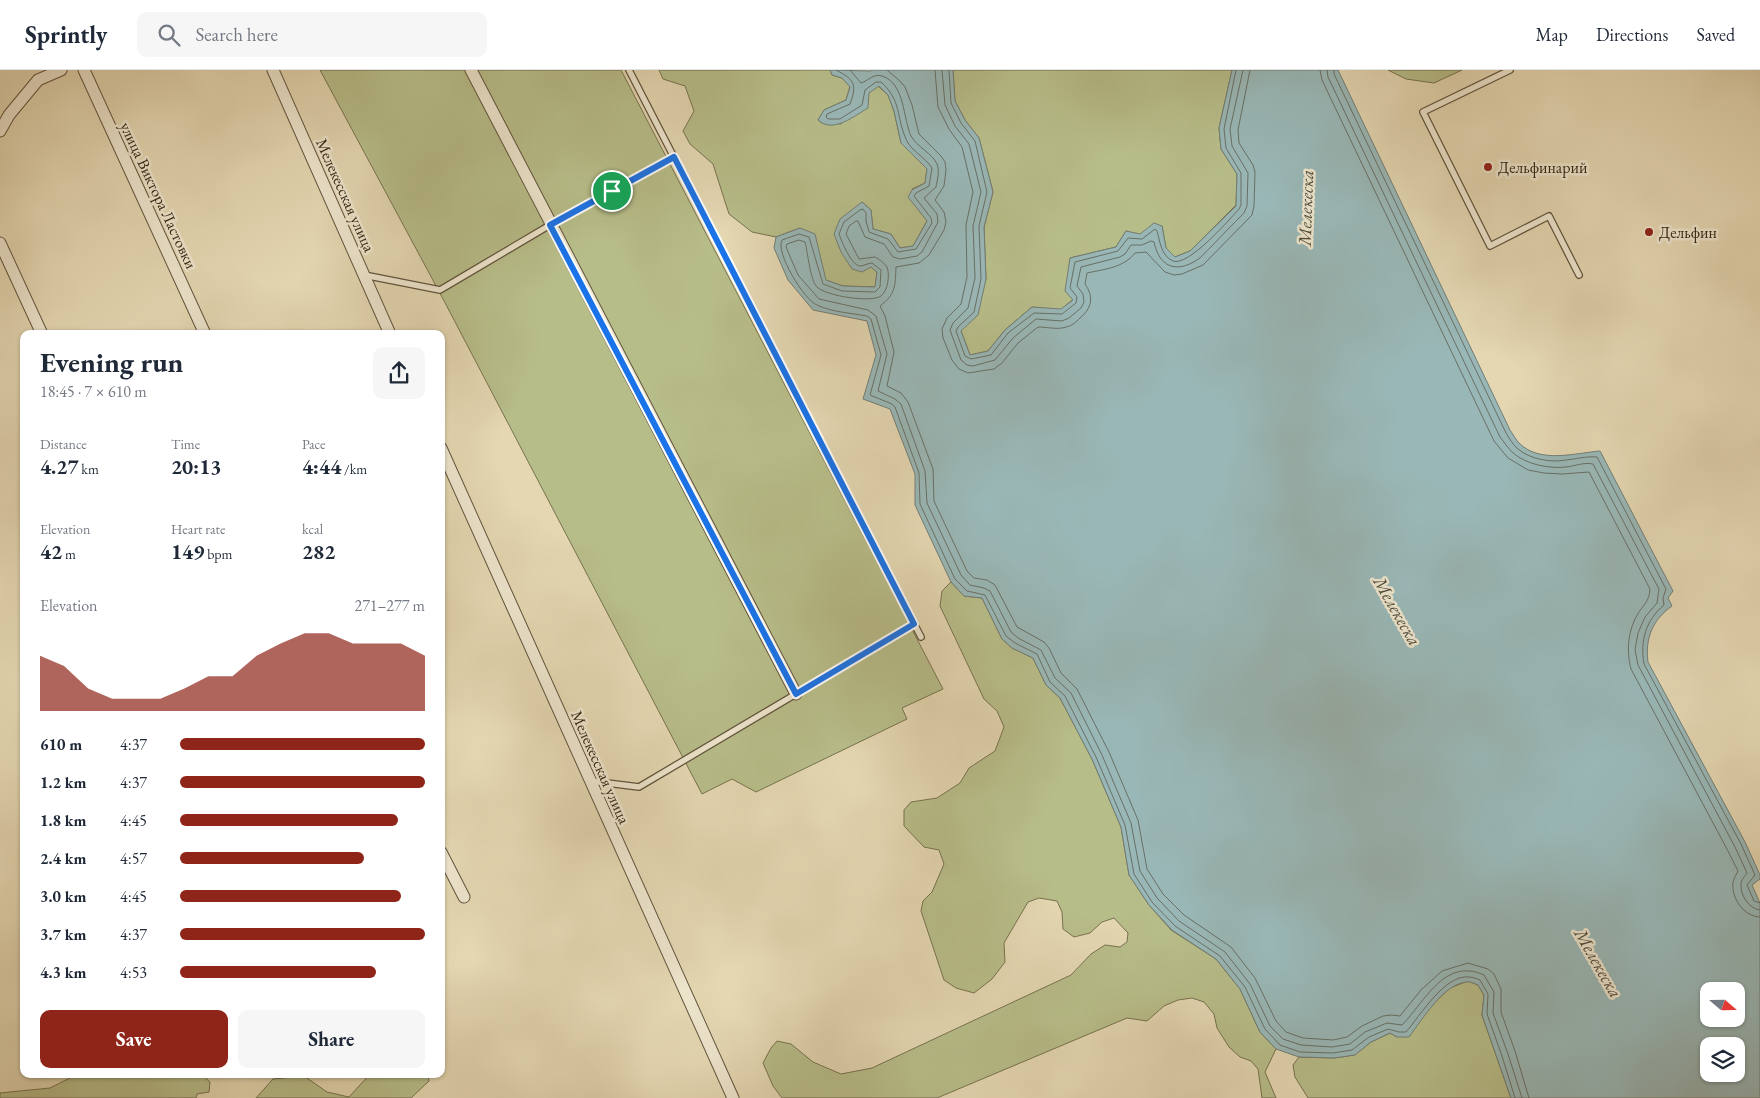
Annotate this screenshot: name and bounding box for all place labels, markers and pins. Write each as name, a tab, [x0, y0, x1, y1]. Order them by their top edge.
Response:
place label: Дельфинарий	[1498, 157, 1588, 178]
marker: Дельфинарий	[1482, 161, 1494, 173]
pin	[591, 170, 633, 212]
place label: Дельфин	[1659, 222, 1717, 243]
marker: Дельфин	[1643, 226, 1655, 238]

